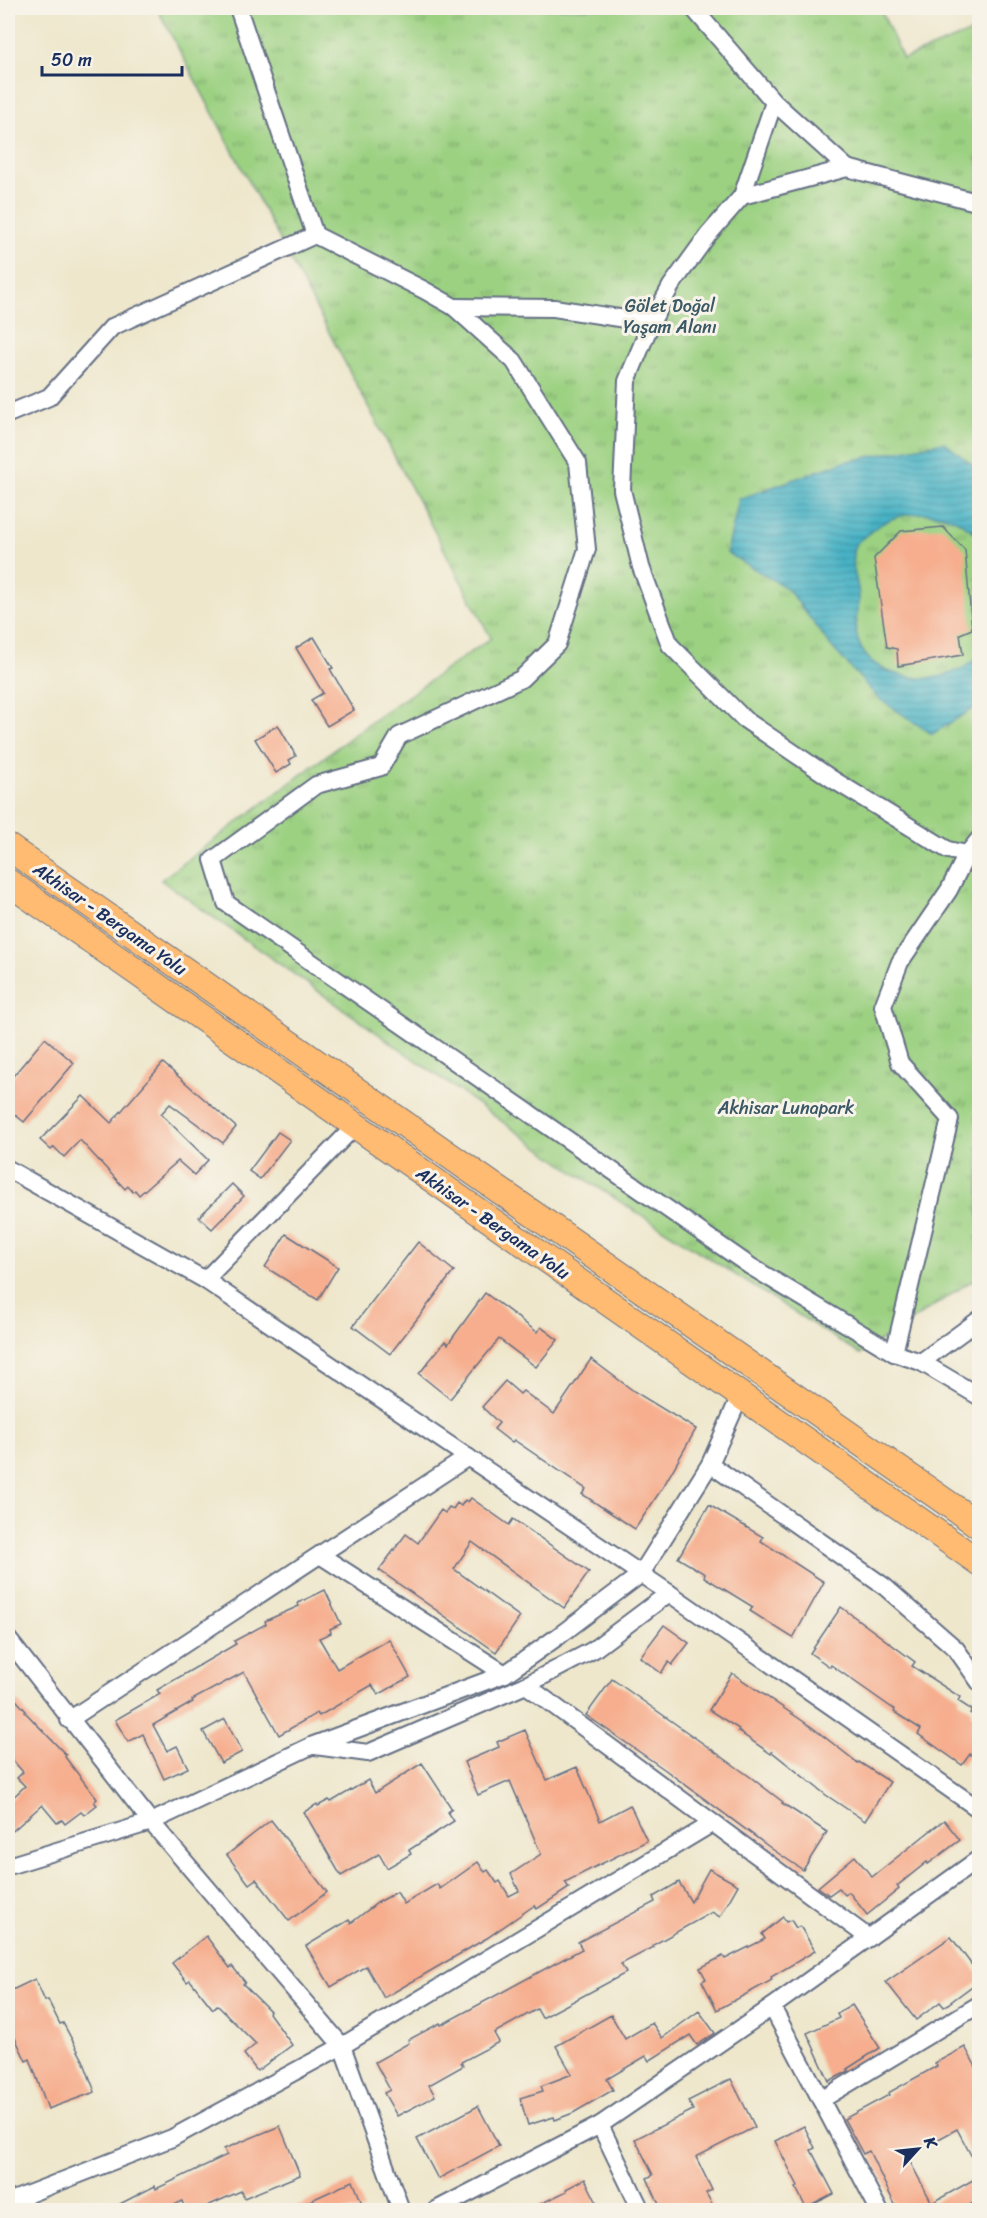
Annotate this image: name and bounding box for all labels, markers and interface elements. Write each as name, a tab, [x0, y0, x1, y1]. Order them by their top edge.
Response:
scale bar	[42, 39, 182, 77]
text: 50 m	[51, 44, 92, 76]
park label: Gölet Doğal Yaşam Alanı	[623, 290, 717, 343]
street label: Akhisar - Bergama Yolu	[26, 853, 194, 984]
park label: Akhisar Lunapark	[717, 1092, 855, 1124]
street label: Akhisar - Bergama Yolu	[409, 1157, 577, 1288]
north arrow	[888, 2119, 948, 2179]
text: K	[915, 2131, 947, 2154]

